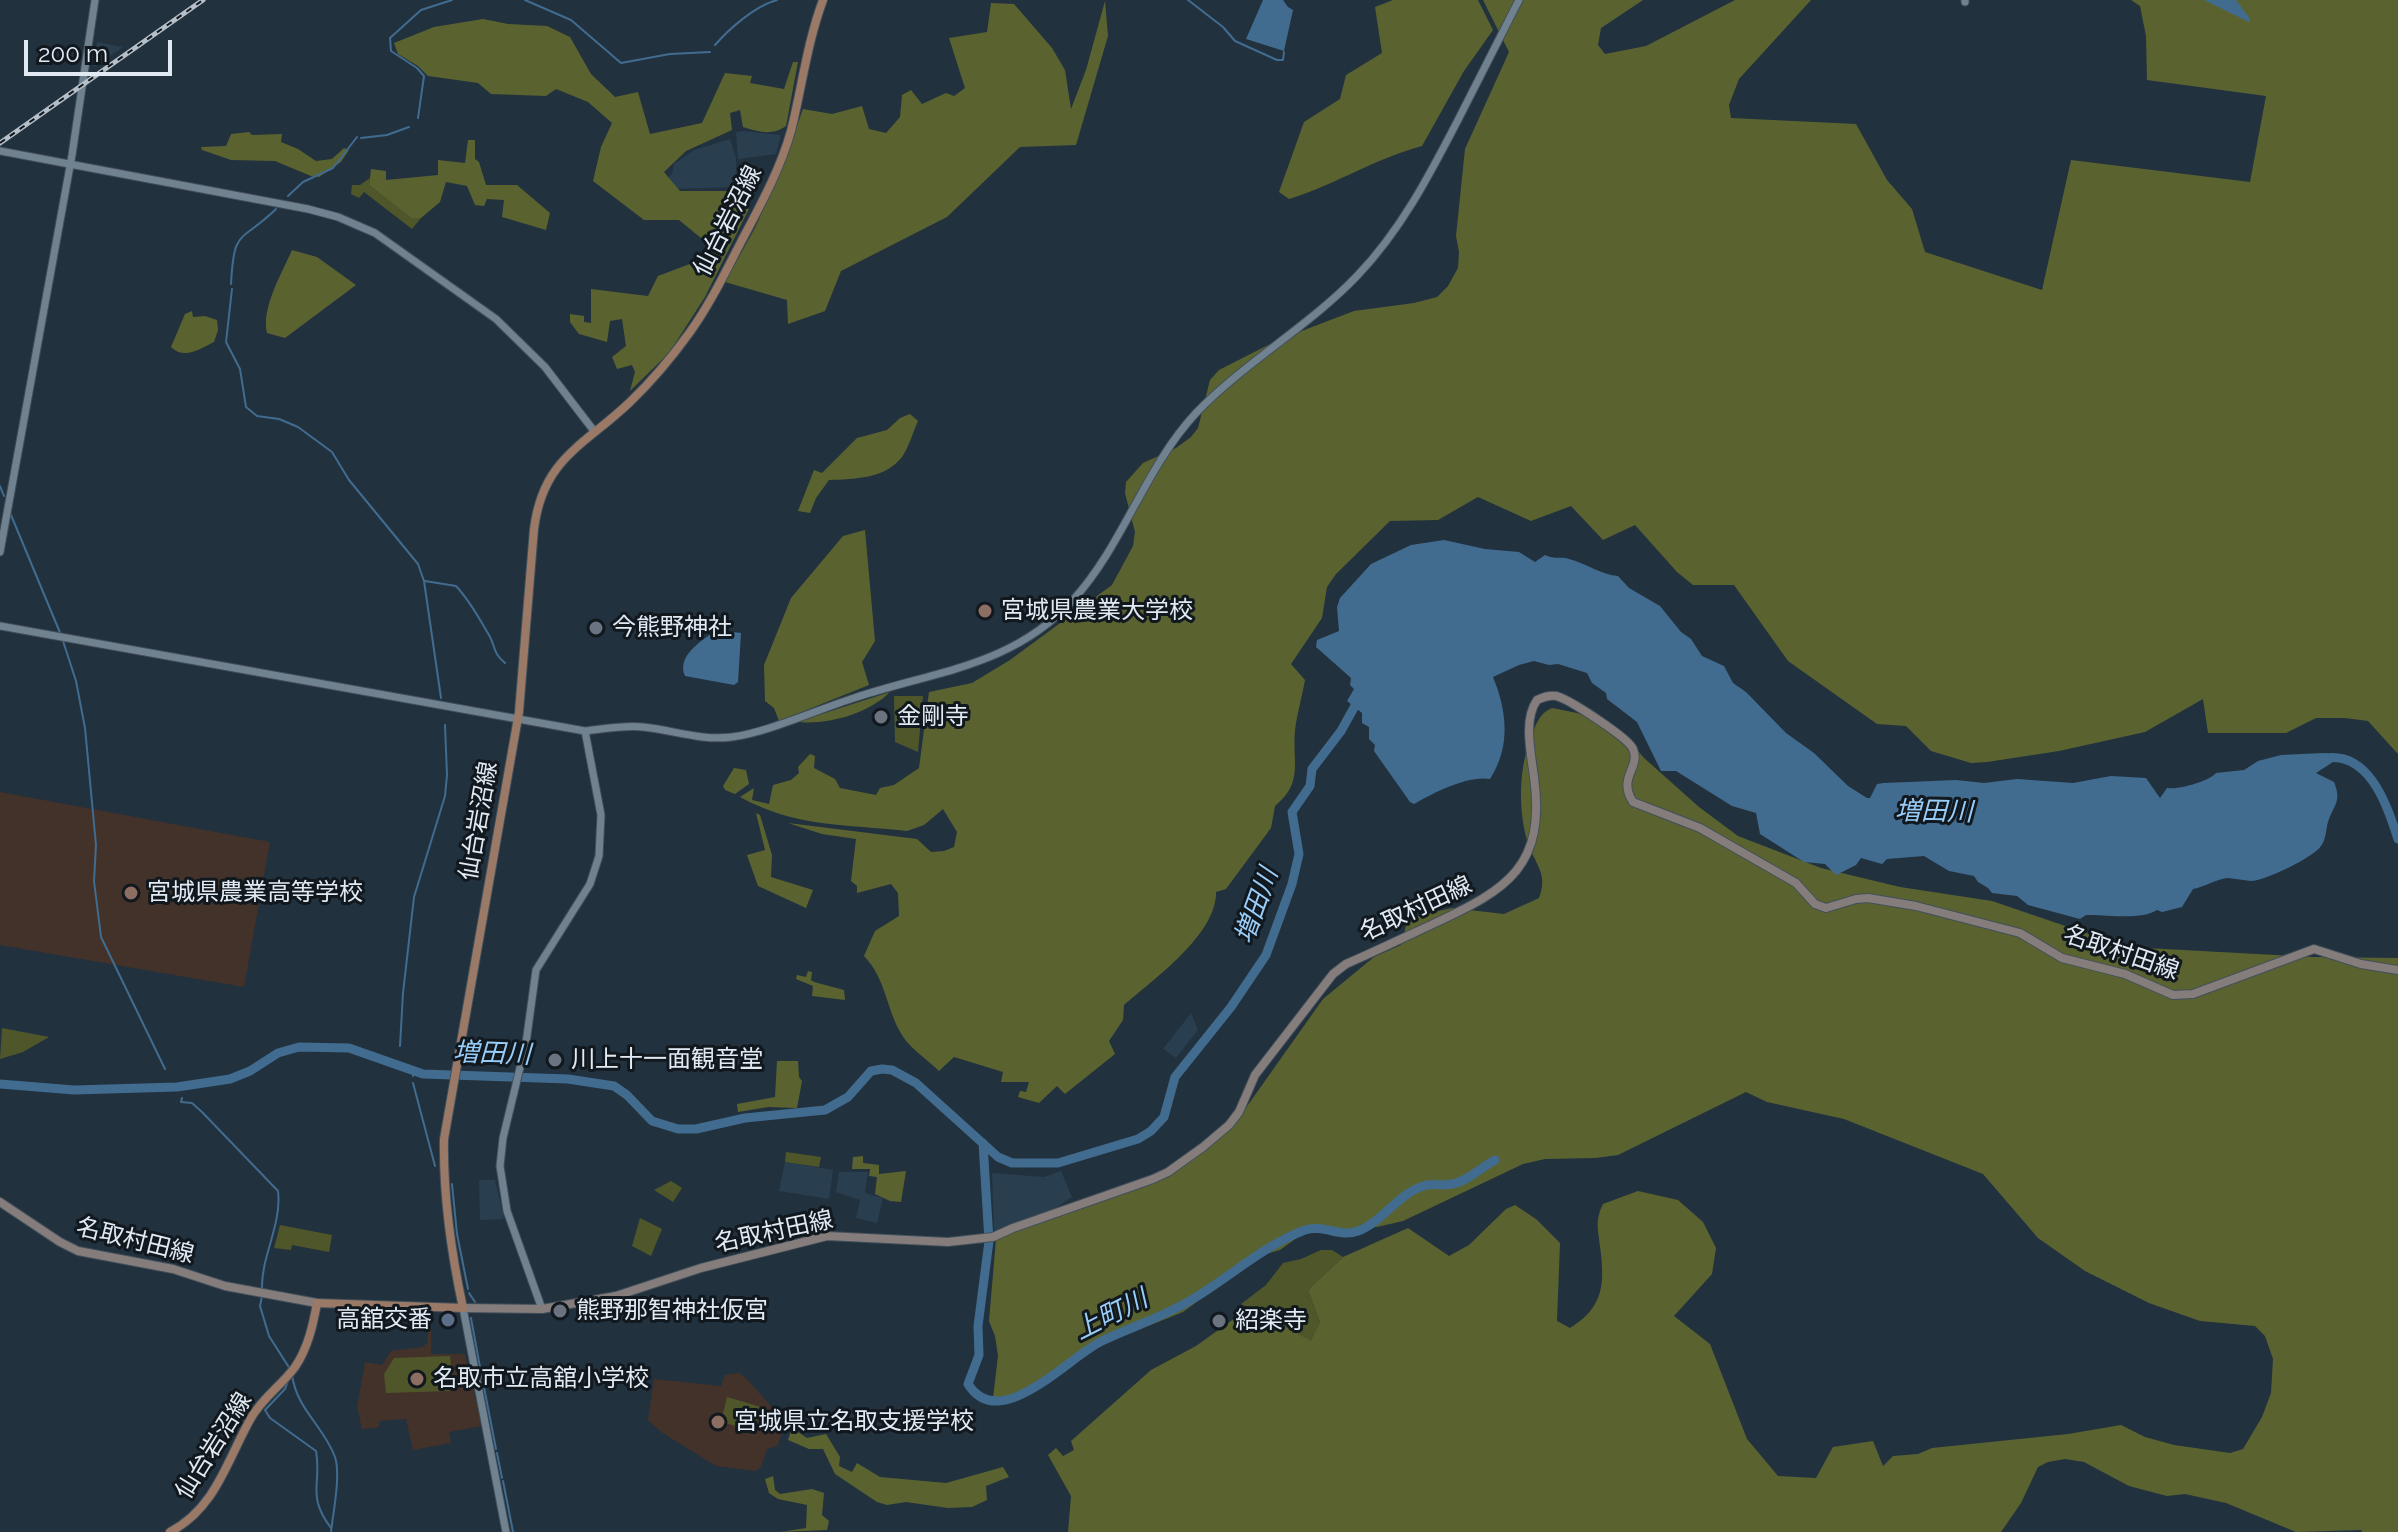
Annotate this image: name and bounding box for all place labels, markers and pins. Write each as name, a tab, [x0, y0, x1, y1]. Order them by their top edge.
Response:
place label: 宮城県農業大学校	[1001, 597, 1193, 625]
marker: 宮城県農業大学校	[976, 602, 994, 620]
place label: 今熊野神社	[612, 614, 732, 642]
marker: 今熊野神社	[587, 619, 605, 637]
place label: 金剛寺	[897, 703, 969, 731]
marker: 金剛寺	[872, 708, 890, 726]
place label: 宮城県農業高等学校	[147, 879, 363, 907]
marker: 宮城県農業高等学校	[122, 884, 140, 902]
place label: 川上十一面観音堂	[571, 1046, 763, 1074]
marker: 川上十一面観音堂	[546, 1051, 564, 1069]
place label: 熊野那智神社仮宮	[576, 1297, 768, 1325]
marker: 熊野那智神社仮宮	[551, 1302, 569, 1320]
place label: 高舘交番	[336, 1306, 432, 1334]
place label: 紹楽寺	[1235, 1307, 1307, 1335]
marker: 高舘交番	[439, 1311, 457, 1329]
marker: 紹楽寺	[1210, 1312, 1228, 1330]
place label: 名取市立高舘小学校	[433, 1365, 649, 1393]
marker: 名取市立高舘小学校	[408, 1370, 426, 1388]
place label: 宮城県立名取支援学校	[734, 1408, 974, 1436]
marker: 宮城県立名取支援学校	[709, 1413, 727, 1431]

